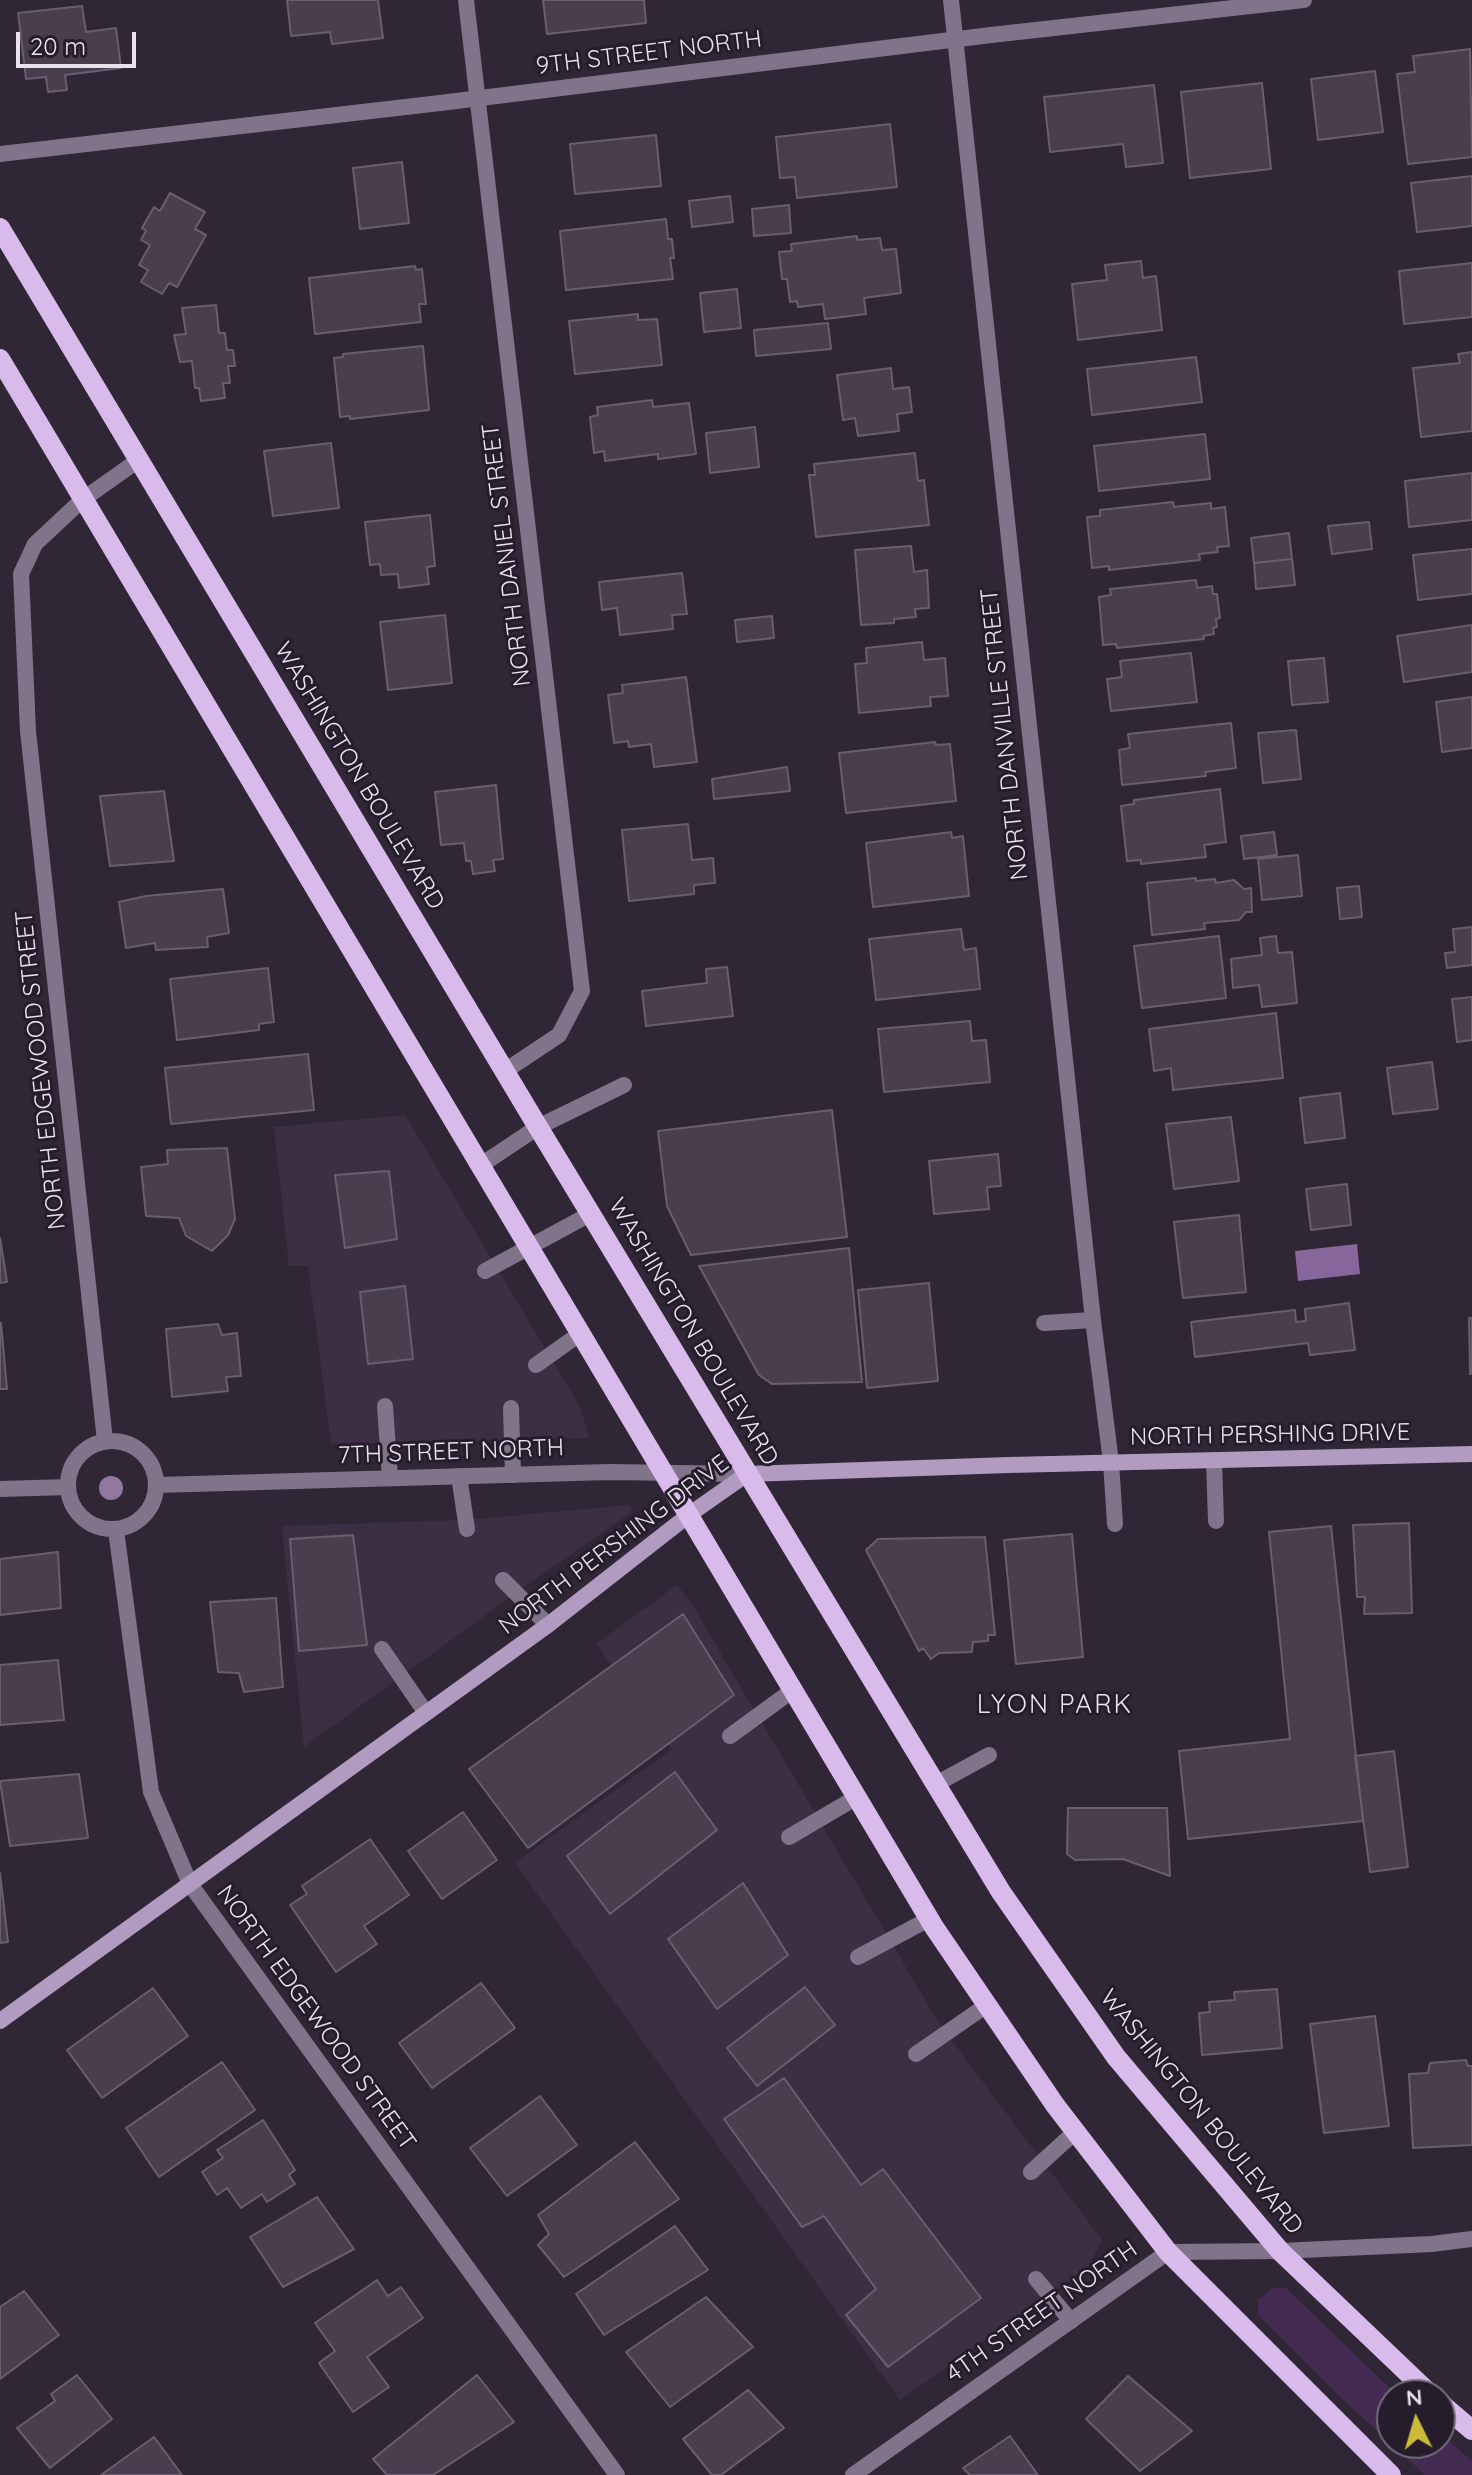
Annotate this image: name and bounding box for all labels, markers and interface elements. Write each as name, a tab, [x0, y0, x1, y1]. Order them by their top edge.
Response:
scale bar	[20, 16, 140, 66]
street label: 9TH STREET NORTH	[534, 25, 764, 81]
text: 20 m	[30, 31, 86, 61]
street label: NORTH DANIEL STREET	[477, 422, 537, 688]
street label: NORTH DANVILLE STREET	[975, 587, 1035, 881]
street label: WASHINGTON BOULEVARD	[268, 637, 450, 915]
street label: NORTH EDGEWOOD STREET	[10, 909, 72, 1231]
street label: WASHINGTON BOULEVARD	[602, 1193, 784, 1471]
street label: NORTH PERSHING DRIVE	[1130, 1418, 1410, 1452]
street label: 7TH STREET NORTH	[337, 1434, 565, 1470]
street label: NORTH PERSHING DRIVE	[493, 1449, 735, 1641]
district label: LYON PARK	[977, 1689, 1133, 1721]
street label: NORTH EDGEWOOD STREET	[210, 1880, 422, 2156]
street label: WASHINGTON BOULEVARD	[1093, 1984, 1309, 2240]
street label: 4TH STREET NORTH	[941, 2235, 1143, 2389]
north arrow	[1376, 2379, 1456, 2459]
text: N	[1405, 2382, 1423, 2412]

